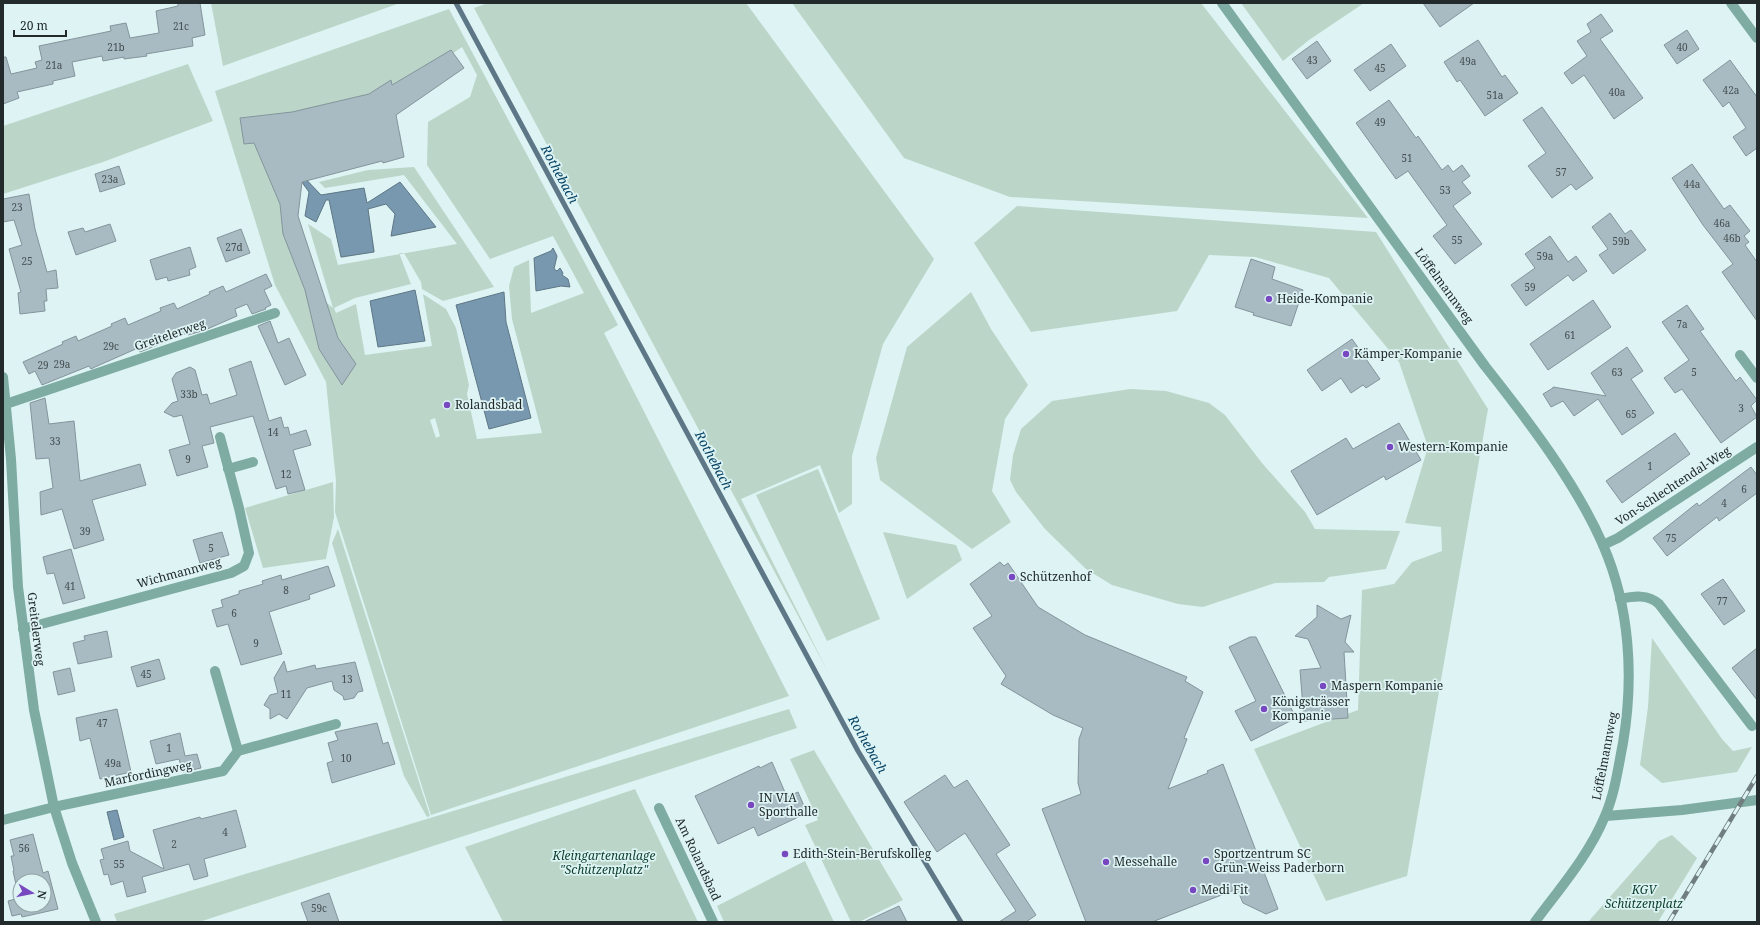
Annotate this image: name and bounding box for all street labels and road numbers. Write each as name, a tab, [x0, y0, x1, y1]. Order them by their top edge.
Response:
street label: Löffelmannweg	[1411, 244, 1478, 327]
street label: Greitelerweg	[132, 314, 208, 355]
street label: Von-Schlechtendal-Weg	[1612, 442, 1734, 529]
street label: Wichmannweg	[135, 553, 223, 592]
street label: Greitelerweg	[24, 591, 50, 667]
street label: Löffelmannweg	[1588, 710, 1622, 802]
street label: Marfordingweg	[102, 756, 194, 791]
street label: Am Rolandsbad	[672, 814, 725, 904]

